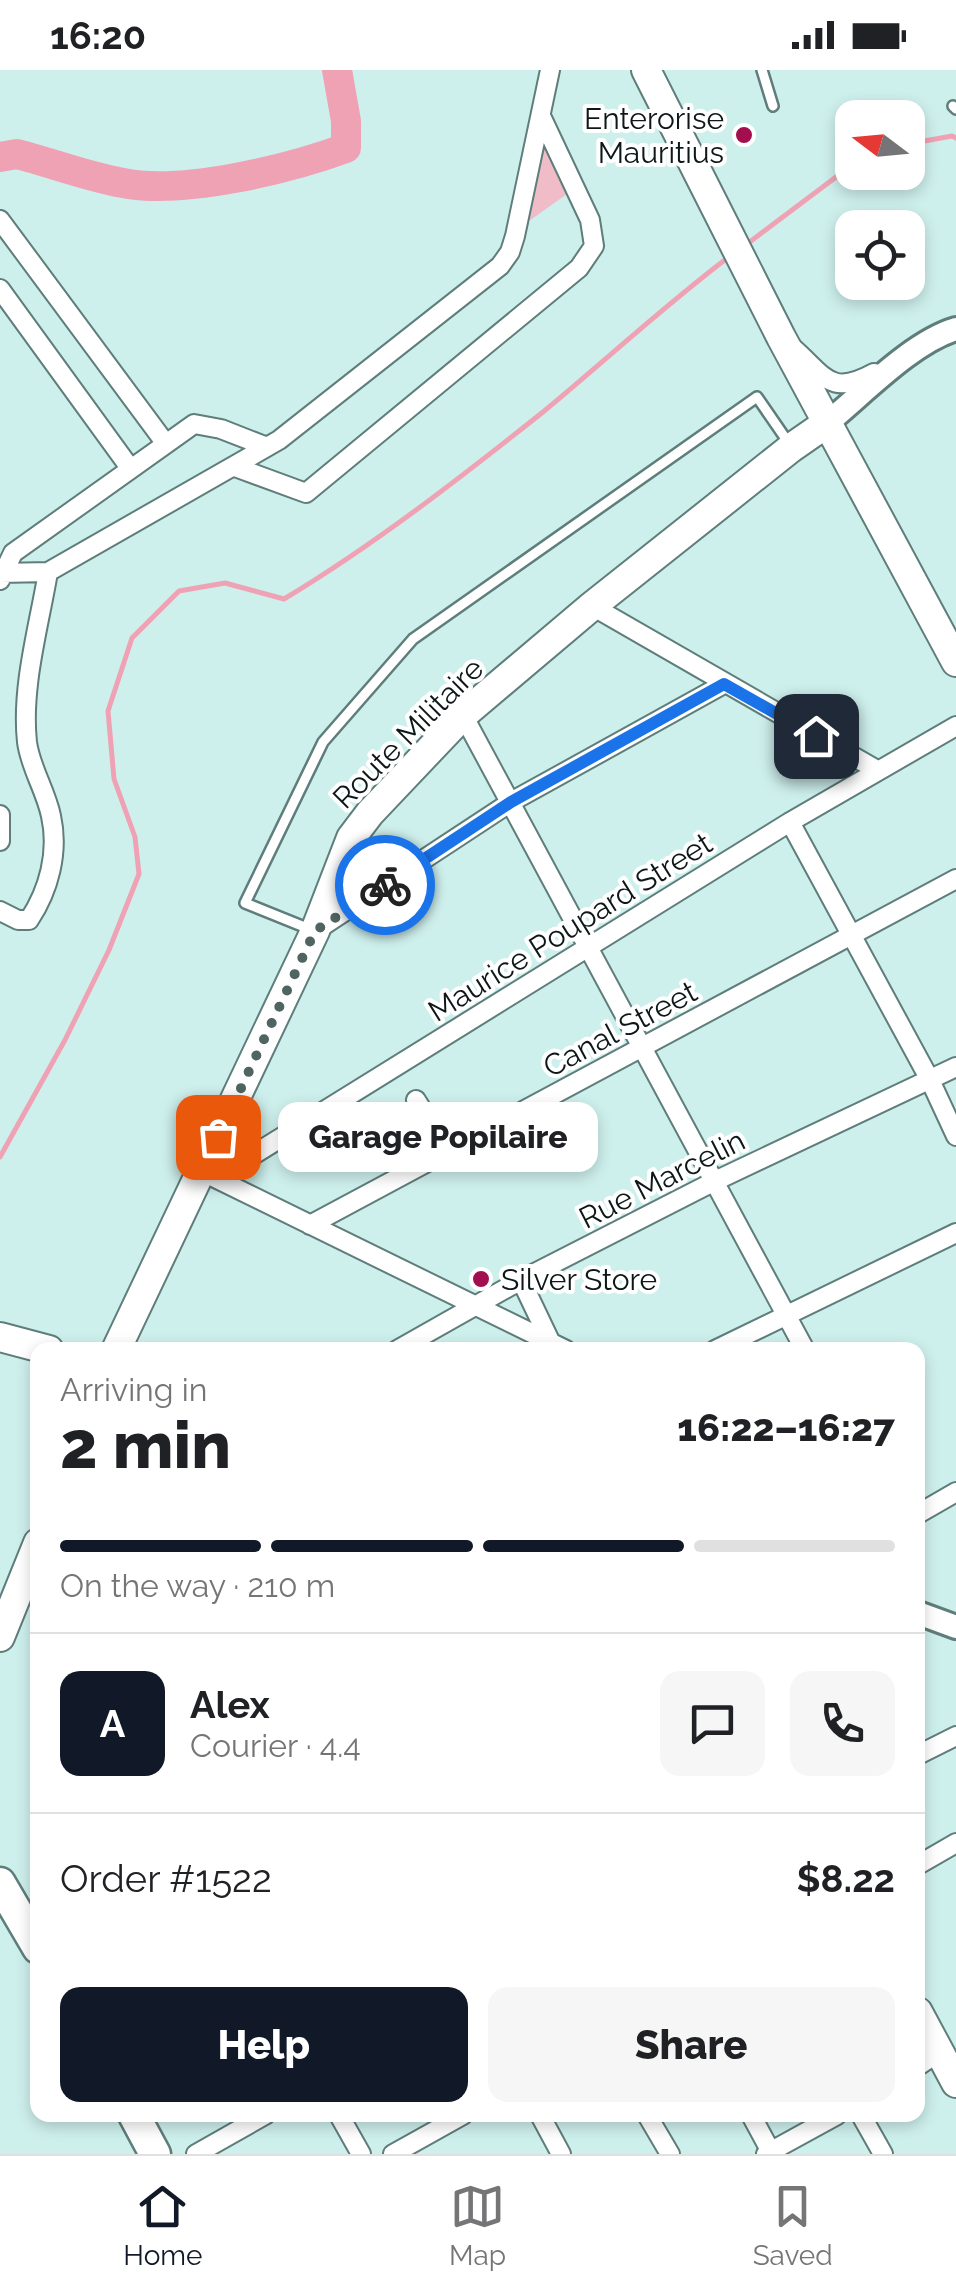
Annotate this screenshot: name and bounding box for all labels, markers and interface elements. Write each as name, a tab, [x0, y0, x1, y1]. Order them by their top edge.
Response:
text: 16:20	[50, 13, 146, 58]
north arrow	[835, 100, 925, 190]
map controls	[835, 100, 925, 300]
place label: Enterorise Mauritius	[584, 101, 724, 170]
marker: Enterorise Mauritius	[733, 124, 755, 146]
button: locate	[835, 210, 925, 300]
street label: Route Militaire	[326, 651, 490, 815]
pin	[774, 694, 859, 779]
icon: home	[789, 709, 844, 764]
street label: Maurice Poupard Street	[422, 825, 718, 1029]
courier	[335, 835, 435, 935]
icon: bike	[358, 858, 413, 913]
street label: Canal Street	[537, 974, 703, 1084]
pin	[176, 1095, 261, 1180]
callout: Garage Popilaire	[278, 1102, 598, 1172]
icon: bag	[191, 1110, 246, 1165]
text: Garage Popilaire	[308, 1118, 568, 1155]
street label: Rue Marcelin	[573, 1122, 751, 1236]
place label: Silver Store	[501, 1262, 657, 1297]
marker: Silver Store	[470, 1268, 492, 1290]
text: Arriving in	[60, 1371, 207, 1408]
text: 16:22–16:27	[677, 1405, 895, 1450]
text: 2 min	[60, 1407, 231, 1483]
text: On the way · 210 m	[60, 1567, 335, 1604]
button: chat	[660, 1671, 765, 1776]
button: phone	[790, 1671, 895, 1776]
text: Alex	[190, 1682, 270, 1727]
text: A	[100, 1701, 125, 1746]
text: Courier · 4.4	[190, 1727, 361, 1764]
text: Order #1522	[60, 1856, 272, 1901]
text: $8.22	[797, 1856, 895, 1901]
button: Help	[60, 1987, 468, 2102]
button: Share	[488, 1987, 895, 2102]
tab: Home	[123, 2179, 203, 2272]
tab: Map	[449, 2179, 506, 2272]
tab: Saved	[753, 2179, 833, 2272]

